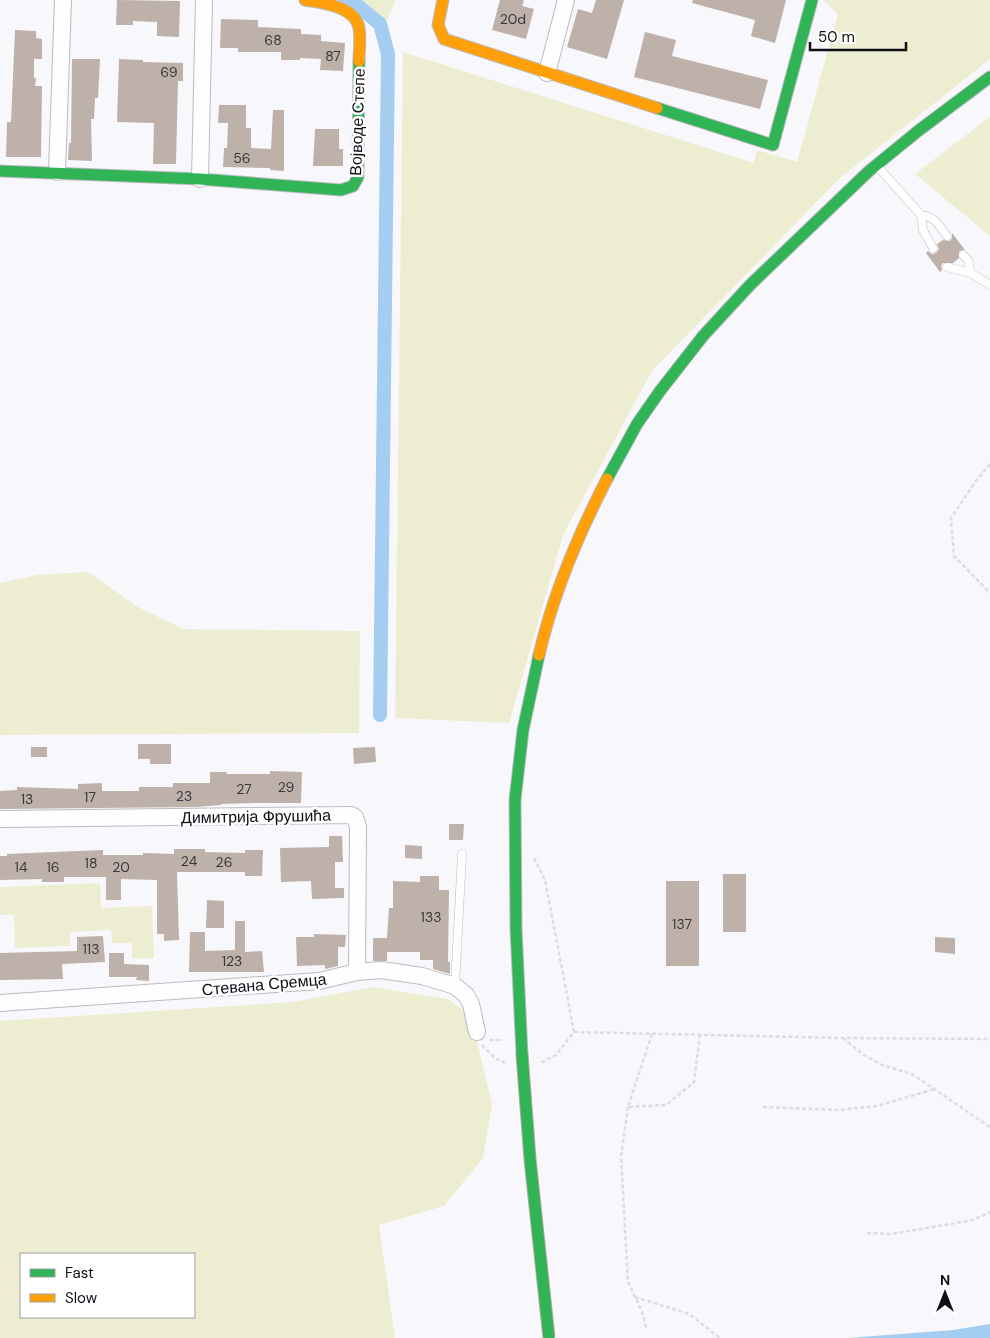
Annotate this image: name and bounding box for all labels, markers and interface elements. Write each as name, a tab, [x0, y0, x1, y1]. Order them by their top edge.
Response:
house number: 20d	[500, 10, 526, 28]
scale bar	[810, 20, 906, 52]
text: 50 m	[818, 27, 855, 47]
house number: 68	[264, 31, 282, 49]
house number: 87	[325, 47, 341, 65]
house number: 69	[160, 63, 178, 81]
street label: Војводе Степе	[345, 68, 370, 176]
house number: 56	[233, 149, 251, 167]
house number: 29	[278, 778, 295, 796]
house number: 27	[236, 780, 252, 798]
house number: 23	[176, 787, 192, 805]
house number: 17	[84, 788, 96, 806]
house number: 13	[21, 790, 33, 808]
street label: Димитрија Фрушића	[181, 805, 331, 828]
house number: 24	[181, 852, 198, 870]
house number: 26	[216, 853, 232, 871]
house number: 18	[85, 854, 97, 872]
house number: 14	[15, 858, 28, 876]
house number: 16	[46, 858, 60, 876]
house number: 20	[112, 858, 130, 876]
house number: 133	[421, 908, 441, 926]
house number: 137	[672, 915, 692, 933]
house number: 113	[82, 940, 100, 958]
house number: 123	[222, 952, 242, 970]
street label: Стевана Сремца	[201, 969, 327, 1000]
legend	[20, 1253, 195, 1318]
text: Fast	[65, 1263, 94, 1283]
north arrow	[920, 1268, 970, 1318]
text: N	[940, 1271, 950, 1289]
text: Slow	[65, 1288, 98, 1308]

